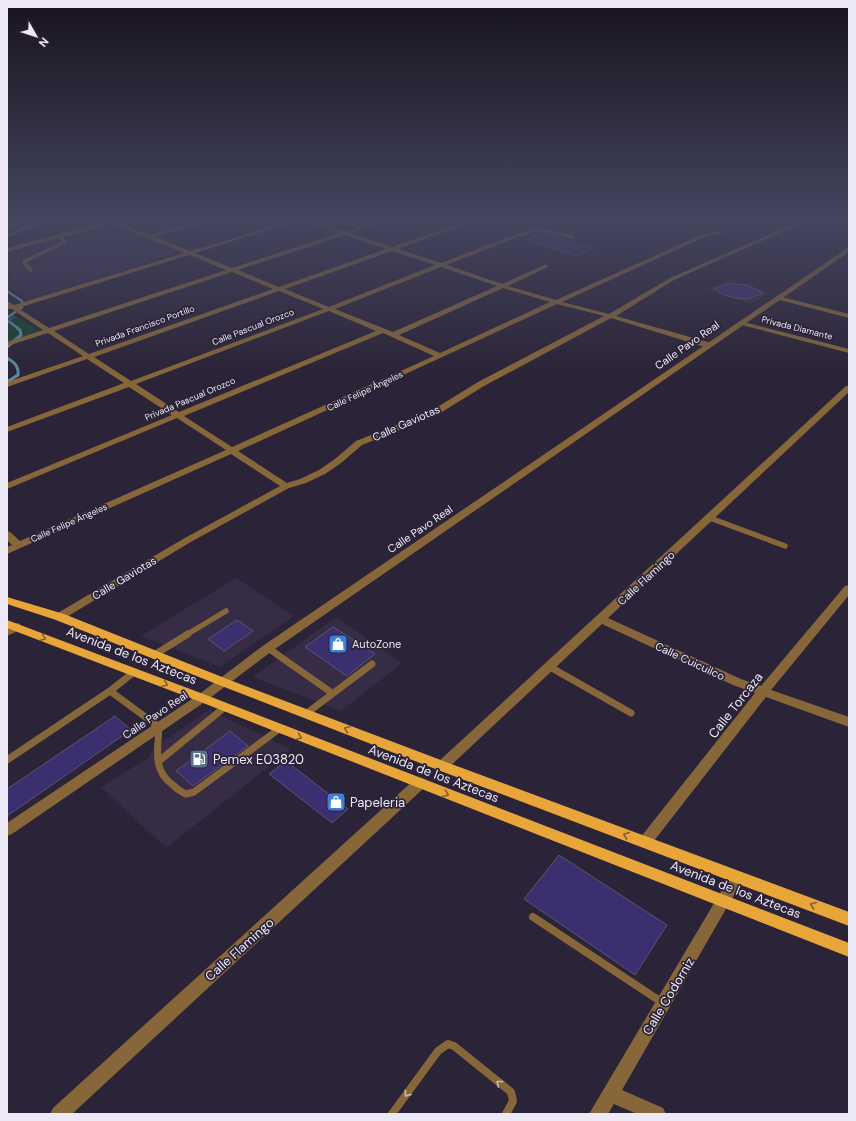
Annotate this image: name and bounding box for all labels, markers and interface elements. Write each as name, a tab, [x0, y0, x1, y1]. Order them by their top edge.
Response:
north arrow	[16, 16, 56, 56]
text: N	[36, 35, 52, 50]
street label: Privada Francisco Portillo	[94, 302, 196, 350]
street label: Calle Pascual Orozco	[210, 306, 296, 348]
street label: Privada Diamante	[760, 313, 834, 343]
street label: Calle Pavo Real	[652, 318, 722, 372]
street label: Calle Felipe Ángeles	[325, 367, 405, 414]
street label: Privada Pascual Orozco	[143, 374, 237, 424]
street label: Calle Gaviotas	[370, 402, 442, 444]
street label: Calle Felipe Ángeles	[28, 500, 110, 545]
street label: Calle Pavo Real	[385, 502, 455, 556]
street label: Calle Flamingo	[614, 548, 678, 608]
street label: Calle Gaviotas	[89, 553, 159, 603]
street label: Avenida de los Aztecas	[64, 623, 200, 688]
one-way arrow	[40, 633, 47, 641]
shop icon: AutoZone	[327, 633, 349, 655]
place label: AutoZone	[352, 637, 401, 651]
street label: Calle Cuicuilco	[653, 639, 727, 683]
street label: Calle Torcaza	[704, 669, 766, 742]
one-way arrow	[162, 679, 169, 687]
street label: Calle Pavo Real	[120, 688, 190, 742]
one-way arrow	[343, 725, 350, 733]
one-way arrow	[295, 732, 302, 740]
street label: Avenida de los Aztecas	[366, 741, 502, 806]
fuel station icon: Pemex E03820	[188, 748, 210, 770]
place label: Pemex E03820	[213, 751, 304, 768]
one-way arrow	[443, 789, 450, 797]
shop icon: Papeleria	[325, 791, 347, 813]
place label: Papeleria	[350, 794, 405, 811]
one-way arrow	[622, 831, 629, 839]
street label: Avenida de los Aztecas	[668, 857, 804, 922]
one-way arrow	[809, 902, 816, 910]
street label: Calle Flamingo	[201, 914, 278, 985]
street label: Calle Codorniz	[639, 954, 698, 1038]
one-way arrow	[496, 1080, 504, 1087]
one-way arrow	[404, 1090, 411, 1097]

